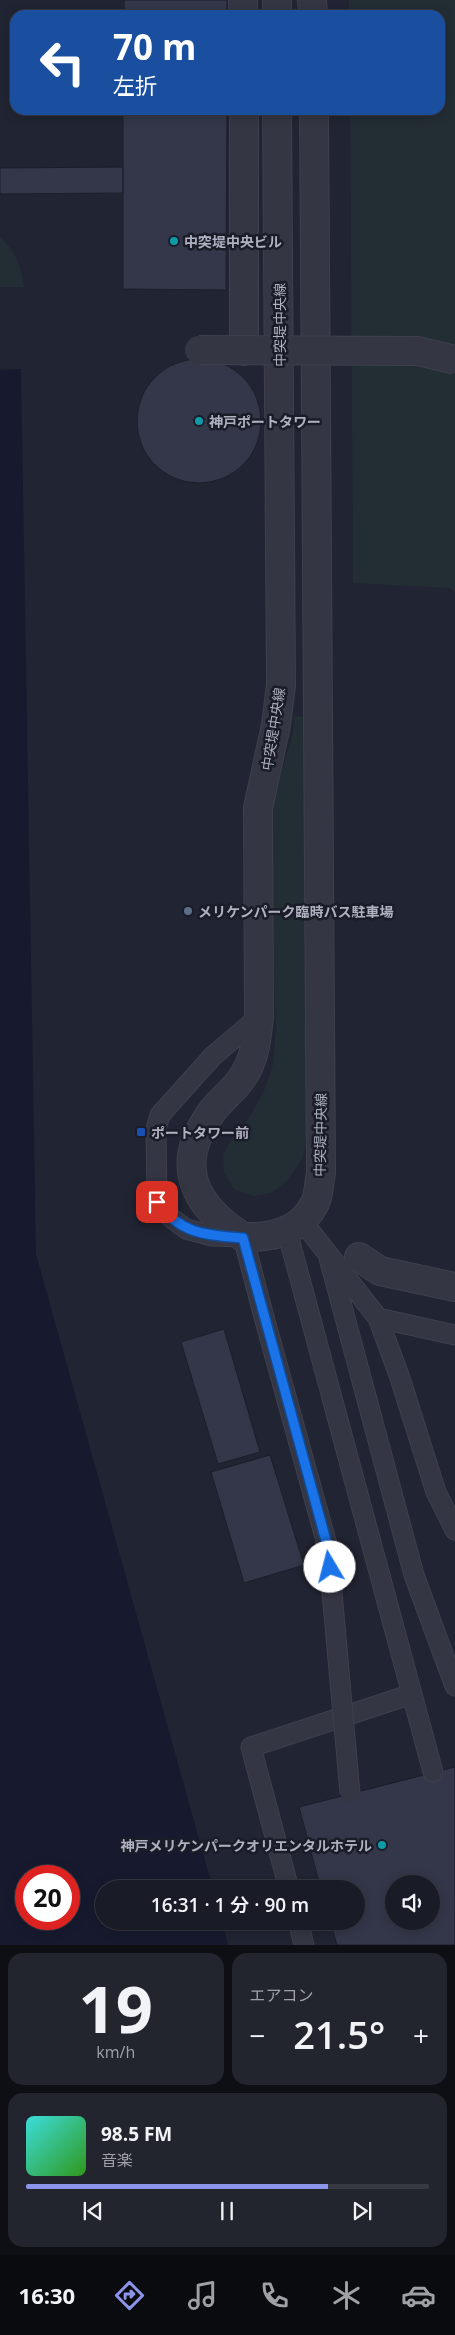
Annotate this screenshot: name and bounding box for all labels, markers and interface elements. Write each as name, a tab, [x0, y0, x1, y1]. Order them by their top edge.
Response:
text: 70 m	[113, 23, 196, 70]
icon: left	[30, 30, 95, 95]
text: 左折	[113, 70, 157, 100]
place label: 中突堤中央ビル	[184, 232, 282, 251]
marker: 中突堤中央ビル	[168, 235, 180, 247]
street label: 中突堤中央線	[270, 283, 289, 367]
place label: 神戸ポートタワー	[209, 412, 321, 431]
marker: 神戸ポートタワー	[193, 415, 205, 427]
street label: 中突堤中央線	[257, 686, 289, 772]
place label: メリケンパーク臨時バス駐車場	[198, 902, 394, 921]
marker: メリケンパーク臨時バス駐車場	[182, 905, 194, 917]
street label: 中突堤中央線	[310, 1093, 330, 1177]
place label: ポートタワー前	[151, 1123, 249, 1142]
marker: ポートタワー前	[135, 1126, 147, 1138]
pin	[136, 1181, 178, 1223]
icon: arrive	[143, 1188, 171, 1216]
position arrow	[303, 1540, 355, 1592]
place label: 神戸メリケンパークオリエンタルホテル	[120, 1836, 372, 1855]
marker: 神戸メリケンパークオリエンタルホテル	[376, 1839, 388, 1851]
speed limit sign: 20	[15, 1865, 80, 1930]
map controls	[385, 1875, 440, 1930]
button: sound	[385, 1875, 440, 1930]
text: 16:31 · 1 分 · 90 m	[151, 1892, 309, 1918]
text: 19	[79, 1964, 153, 2052]
text: エアコン	[250, 1984, 314, 2006]
text: 21.5°	[293, 2008, 385, 2060]
text: −	[250, 2016, 266, 2054]
text: +	[413, 2016, 429, 2054]
text: km/h	[96, 2041, 135, 2063]
text: 98.5 FM	[101, 2121, 172, 2147]
text: 音楽	[101, 2149, 133, 2171]
icon: previous	[79, 2197, 107, 2225]
icon: pause	[213, 2197, 241, 2225]
icon: next	[348, 2197, 376, 2225]
icon: directions	[112, 2278, 147, 2313]
icon: music	[185, 2278, 220, 2313]
icon: phone	[257, 2278, 292, 2313]
icon: climate	[329, 2278, 364, 2313]
icon: car	[401, 2278, 436, 2313]
text: 16:30	[19, 2280, 75, 2310]

